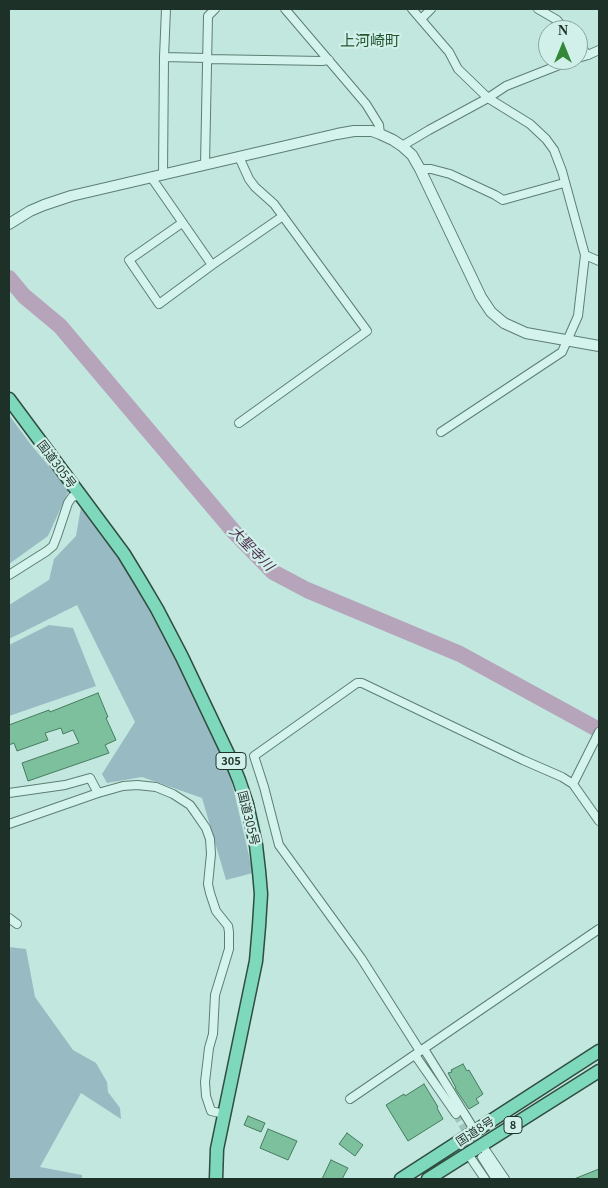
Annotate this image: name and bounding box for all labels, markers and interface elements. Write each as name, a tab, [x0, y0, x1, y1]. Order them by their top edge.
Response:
north arrow	[538, 20, 588, 70]
text: N	[558, 23, 568, 38]
district label: 上河崎町	[340, 31, 400, 49]
street label: 国道305号	[34, 437, 80, 491]
water label: 大聖寺川	[226, 522, 278, 574]
road number: 305	[216, 752, 246, 769]
street label: 国道305号	[235, 789, 263, 847]
street label: 国道8号	[453, 1113, 497, 1149]
road number: 8	[504, 1116, 522, 1134]

